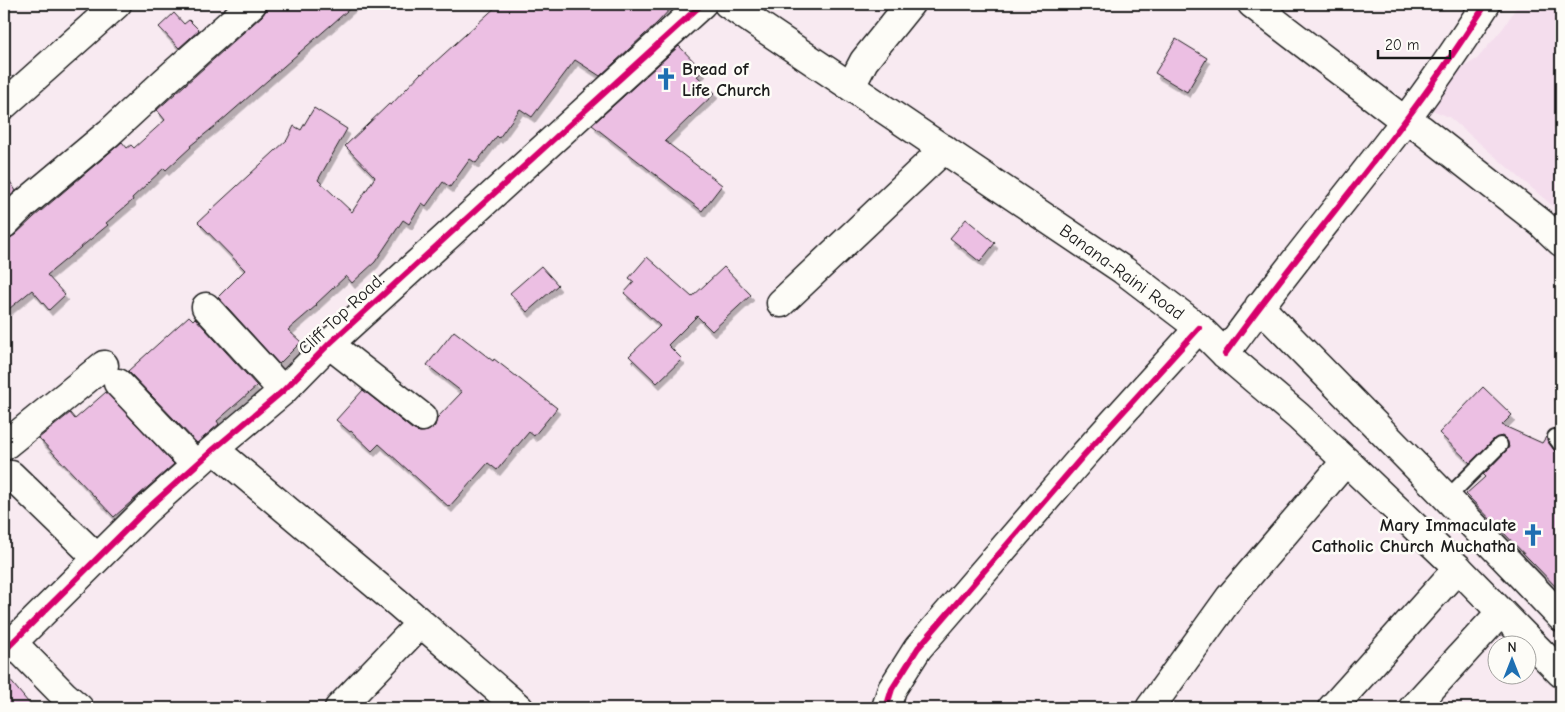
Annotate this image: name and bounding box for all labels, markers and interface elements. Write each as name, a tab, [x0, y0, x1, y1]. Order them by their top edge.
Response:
scale bar	[1378, 28, 1450, 60]
text: 20 m	[1385, 36, 1419, 54]
place label: Bread of Life Church	[682, 59, 771, 101]
church icon: Bread of Life Church	[653, 66, 679, 92]
street label: Banana-Raini Road	[1055, 220, 1188, 325]
street label: Cliff Top Road.	[294, 269, 389, 359]
place label: Mary Immaculate Catholic Church Muchatha	[1312, 515, 1516, 557]
church icon: Mary Immaculate Catholic Church Muchatha	[1520, 522, 1546, 548]
north arrow	[1488, 634, 1538, 684]
text: N	[1507, 639, 1517, 656]

